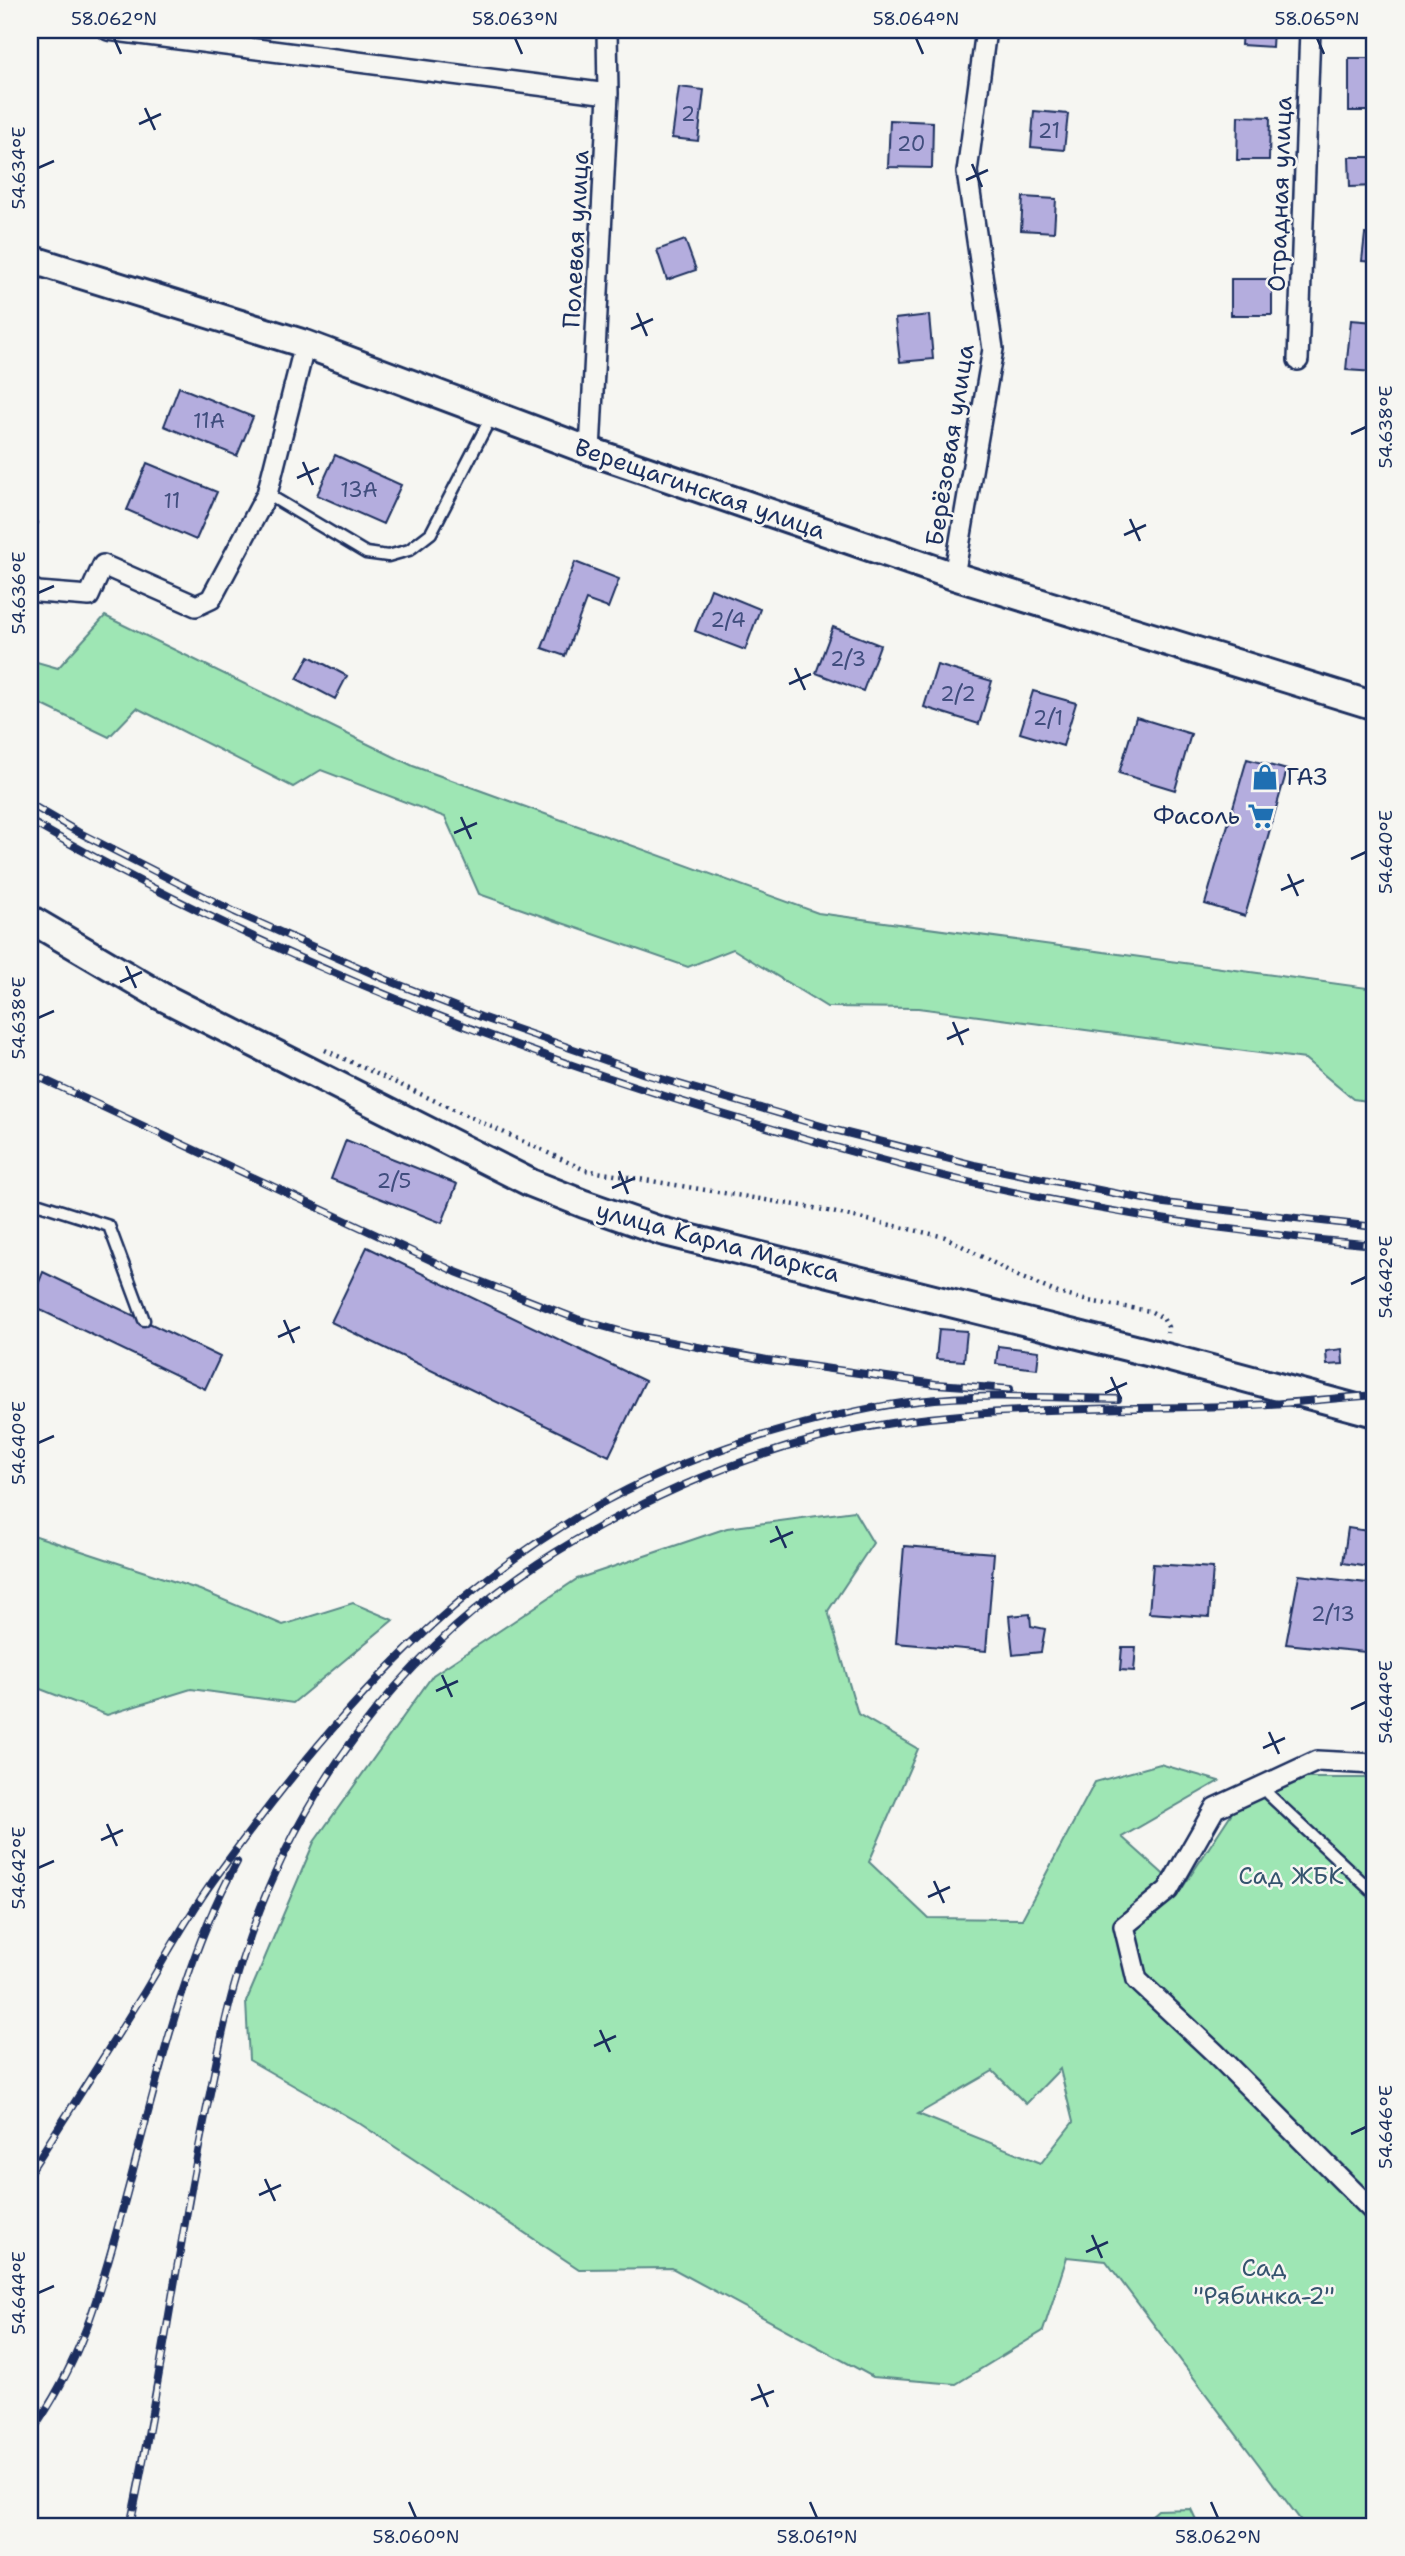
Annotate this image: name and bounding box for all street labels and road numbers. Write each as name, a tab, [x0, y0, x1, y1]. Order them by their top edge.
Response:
street label: Отрадная улица	[1261, 95, 1299, 293]
street label: Полевая улица	[555, 149, 597, 329]
street label: Берёзовая улица	[918, 342, 982, 548]
street label: Верещагинская улица	[570, 431, 830, 547]
street label: улица Карла Маркса	[593, 1194, 843, 1290]

